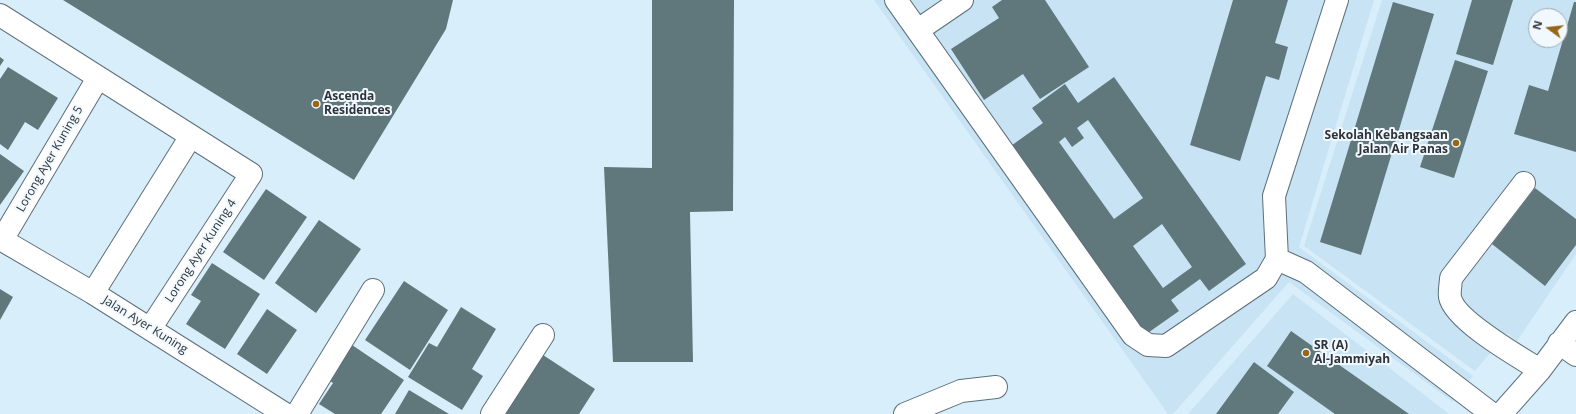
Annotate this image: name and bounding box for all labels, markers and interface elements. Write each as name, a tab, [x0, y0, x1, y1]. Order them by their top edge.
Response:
north arrow	[1528, 8, 1568, 48]
text: N	[1528, 19, 1545, 31]
place label: Ascenda Residences	[324, 90, 390, 118]
marker: Ascenda Residences	[311, 99, 321, 109]
street label: Lorong Ayer Kuning 5	[14, 103, 86, 215]
place label: Sekolah Kebangsaan Jalan Air Panas	[1325, 129, 1448, 157]
marker: Sekolah Kebangsaan Jalan Air Panas	[1451, 138, 1461, 148]
street label: Lorong Ayer Kuning 4	[162, 197, 240, 305]
street label: Jalan Ayer Kuning	[100, 293, 190, 357]
place label: SR (A) Al-Jammiyah	[1314, 339, 1390, 367]
marker: SR (A) Al-Jammiyah	[1301, 348, 1311, 358]

